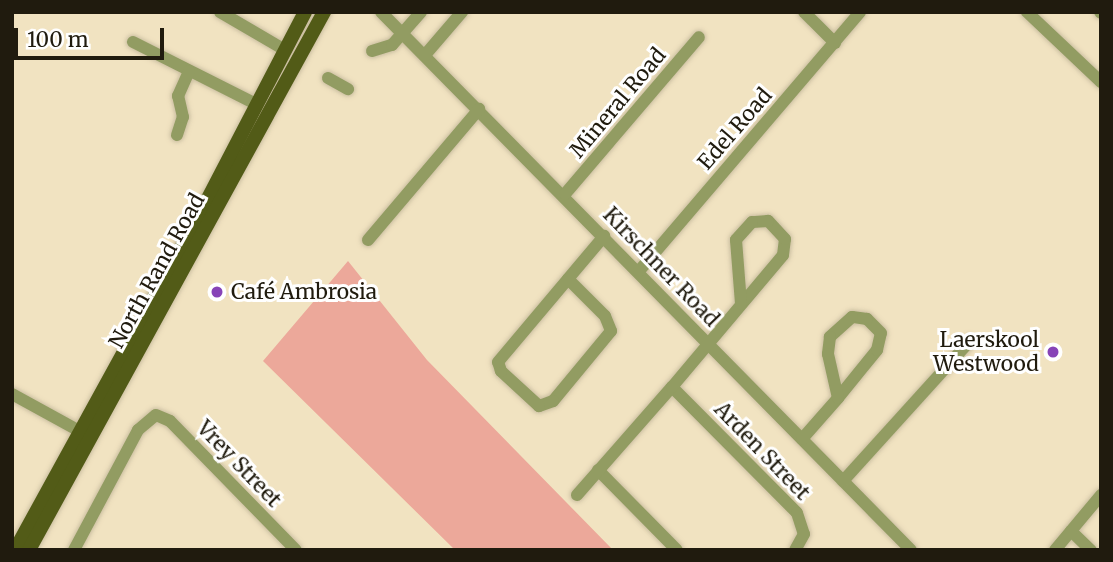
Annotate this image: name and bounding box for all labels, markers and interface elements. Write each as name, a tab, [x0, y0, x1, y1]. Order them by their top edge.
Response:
scale bar	[18, 14, 168, 58]
text: 100 m	[27, 26, 89, 53]
street label: Mineral Road	[565, 43, 671, 163]
street label: Edel Road	[693, 83, 777, 175]
street label: North Rand Road	[104, 189, 210, 353]
street label: Kirschner Road	[598, 202, 724, 332]
place label: Café Ambrosia	[231, 279, 377, 305]
marker: Café Ambrosia	[209, 284, 225, 300]
place label: Laerskool Westwood	[933, 327, 1039, 377]
marker: Laerskool Westwood	[1045, 344, 1061, 360]
street label: Arden Street	[709, 397, 815, 505]
street label: Vrey Street	[192, 416, 286, 512]

